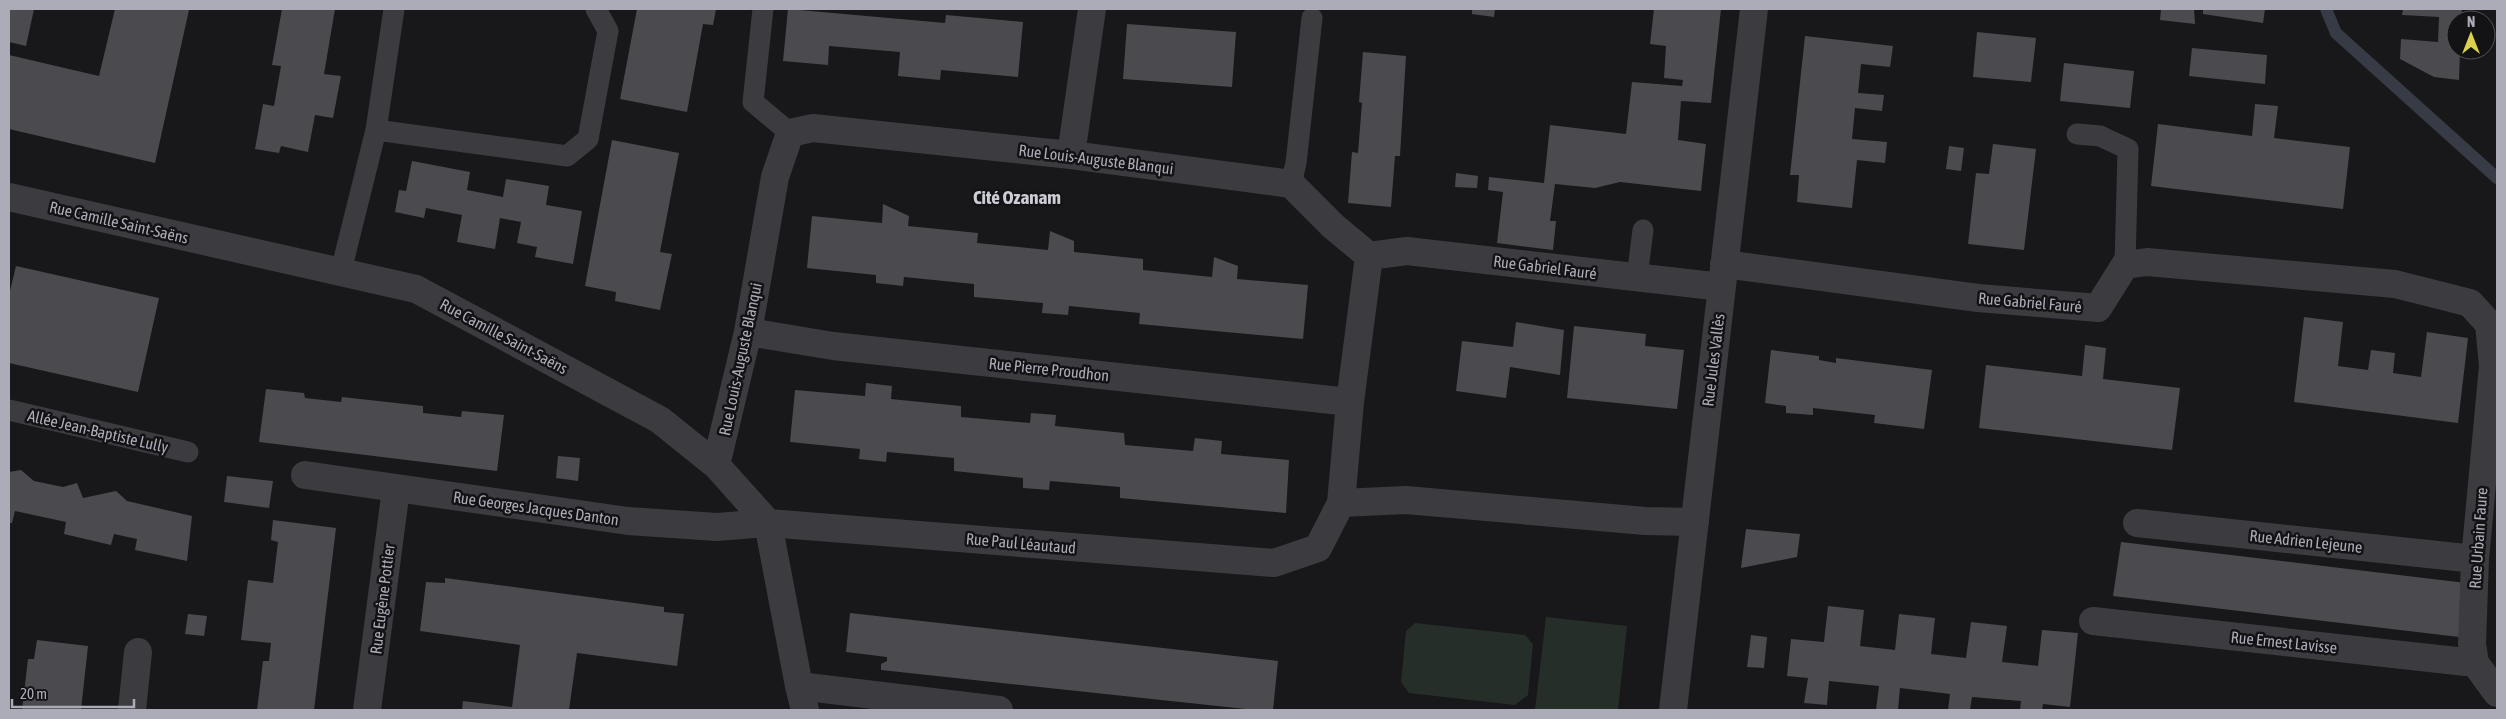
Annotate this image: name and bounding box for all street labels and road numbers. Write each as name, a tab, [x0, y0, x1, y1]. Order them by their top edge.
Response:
street label: Rue Louis-Auguste Blanqui	[1018, 141, 1174, 178]
street label: Rue Camille Saint-Saëns	[48, 197, 190, 247]
street label: Rue Gabriel Fauré	[1492, 252, 1598, 282]
street label: Rue Louis-Auguste Blanqui	[715, 281, 766, 437]
street label: Rue Gabriel Fauré	[1977, 288, 2083, 316]
street label: Rue Camille Saint-Saëns	[437, 295, 571, 377]
street label: Rue Jules Vallès	[1698, 312, 1728, 407]
street label: Rue Pierre Proudhon	[988, 354, 1110, 384]
street label: Allée Jean-Baptiste Lully	[26, 406, 170, 457]
street label: Rue Georges Jacques Danton	[452, 487, 620, 530]
street label: Rue Urbain Faure	[2465, 487, 2491, 589]
street label: Rue Adrien Lejeune	[2249, 526, 2363, 557]
street label: Rue Paul Léautaud	[965, 529, 1077, 557]
street label: Rue Eugène Pottier	[366, 543, 399, 655]
street label: Rue Ernest Lavisse	[2230, 627, 2338, 657]

